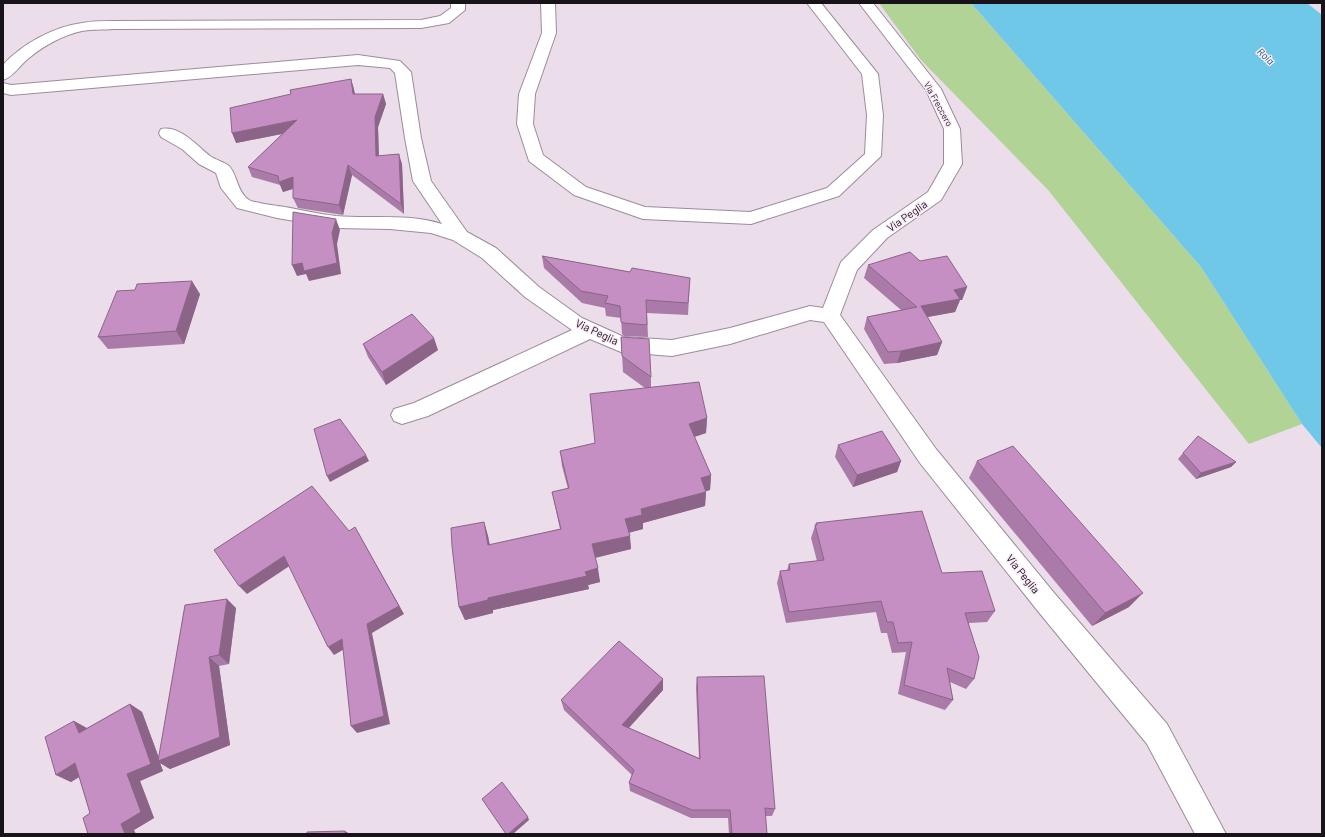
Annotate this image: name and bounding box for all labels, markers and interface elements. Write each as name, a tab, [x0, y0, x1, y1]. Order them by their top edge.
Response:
water label: Roia	[1255, 45, 1277, 67]
street label: Via Freccero	[922, 80, 955, 128]
street label: Via Peglia	[884, 197, 929, 234]
street label: Via Peglia	[574, 316, 621, 347]
street label: Via Peglia	[1004, 552, 1043, 596]

